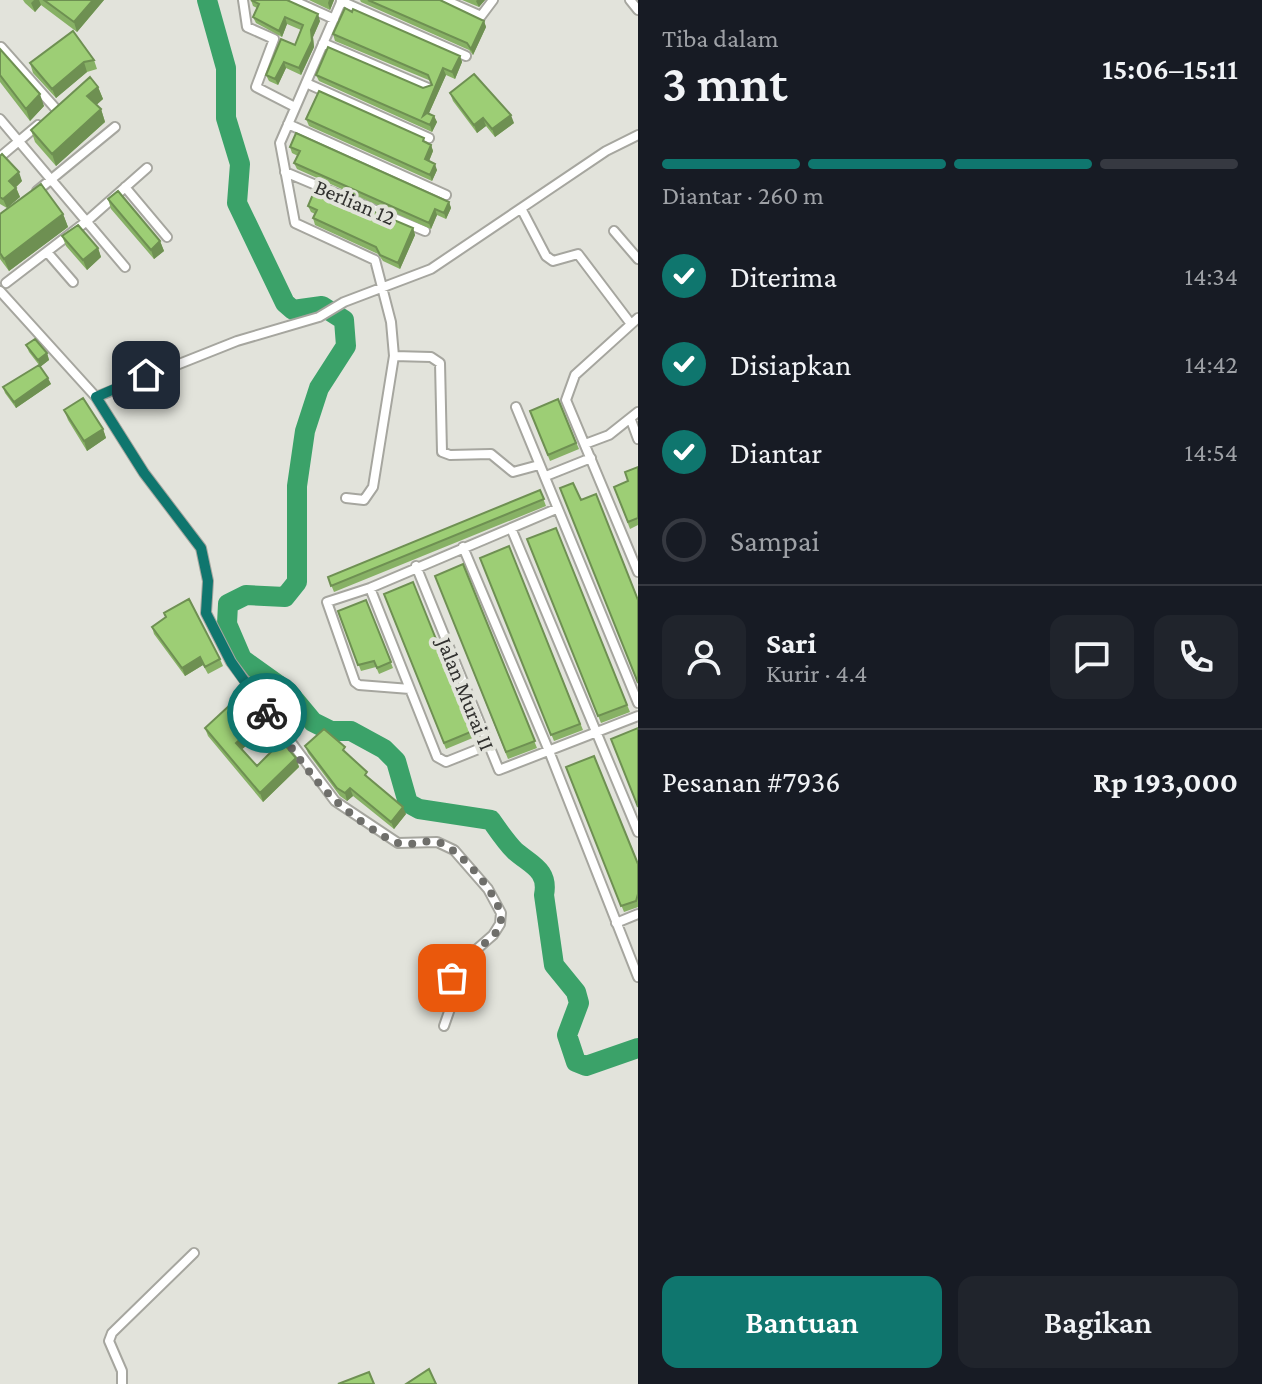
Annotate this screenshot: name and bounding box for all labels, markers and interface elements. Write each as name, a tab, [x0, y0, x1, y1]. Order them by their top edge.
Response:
text: Tiba dalam	[662, 24, 779, 53]
text: 15:06–15:11	[1102, 52, 1238, 85]
text: 3 mnt	[662, 54, 788, 112]
street label: Berlian 12	[311, 174, 399, 230]
text: Diantar · 260 m	[662, 181, 824, 210]
icon: check	[662, 254, 706, 298]
text: Diterima	[730, 260, 837, 293]
text: 14:34	[1185, 262, 1238, 291]
pin	[112, 341, 180, 409]
icon: check	[662, 342, 706, 386]
text: Disiapkan	[730, 348, 851, 381]
text: 14:42	[1185, 350, 1238, 379]
icon: home	[124, 353, 168, 397]
icon: check	[662, 430, 706, 474]
text: Diantar	[730, 436, 822, 469]
text: 14:54	[1185, 438, 1238, 467]
text: Sampai	[730, 524, 820, 557]
button: person	[662, 615, 746, 699]
button: chat	[1050, 615, 1134, 699]
button: phone	[1154, 615, 1238, 699]
text: Sari	[766, 626, 816, 659]
street label: Jalan Murai II	[431, 632, 500, 754]
text: Kurir · 4.4	[766, 659, 867, 688]
courier	[227, 673, 307, 753]
icon: bike	[245, 691, 289, 735]
text: Pesanan #7936	[662, 765, 841, 798]
text: Rp 193,000	[1093, 765, 1238, 798]
pin	[418, 944, 486, 1012]
icon: bag	[430, 956, 474, 1000]
button: Bantuan	[662, 1276, 942, 1368]
button: Bagikan	[958, 1276, 1238, 1368]

